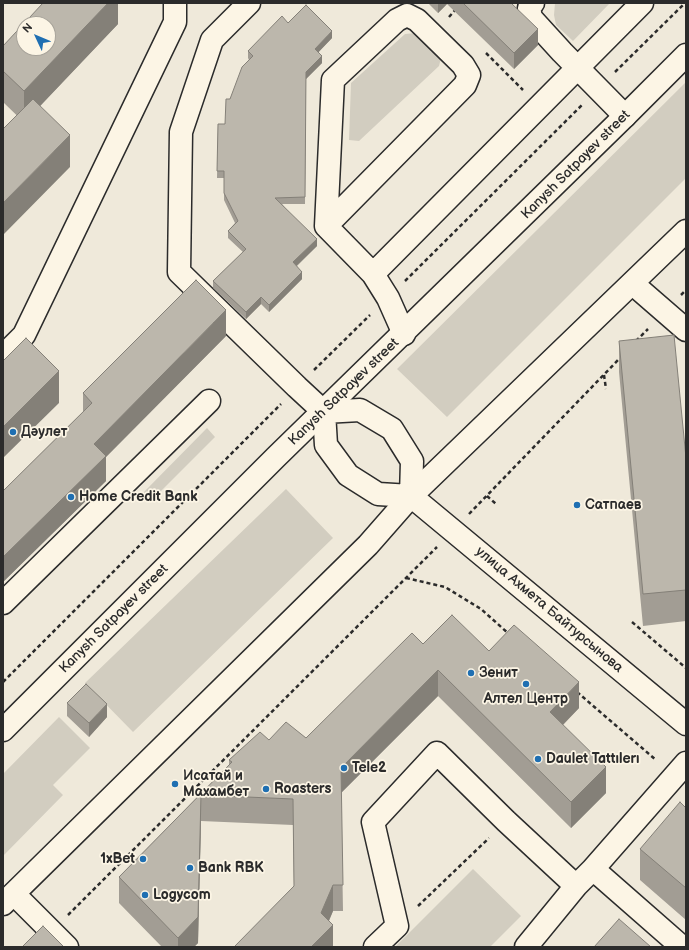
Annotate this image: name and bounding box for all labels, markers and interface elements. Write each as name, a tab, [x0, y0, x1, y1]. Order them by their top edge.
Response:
north arrow	[16, 16, 56, 56]
text: N	[20, 21, 35, 36]
street label: Kanysh Satpayev street	[518, 107, 634, 223]
street label: Kanysh Satpayev street	[285, 335, 403, 449]
place label: Дәулет	[21, 424, 67, 440]
marker: Дәулет	[8, 427, 18, 437]
place label: Home Credit Bank	[79, 489, 197, 505]
marker: Home Credit Bank	[66, 492, 76, 502]
place label: Сатпаев	[585, 497, 641, 513]
marker: Сатпаев	[572, 500, 582, 510]
street label: улица Ахмета Байтурсынова	[472, 543, 626, 677]
street label: Kanysh Satpayev street	[56, 561, 172, 677]
place label: Зенит	[479, 665, 518, 681]
marker: Зенит	[466, 668, 476, 678]
marker: Алтел Центр	[521, 679, 531, 689]
place label: Алтел Центр	[484, 691, 568, 707]
place label: Daulet Tattılerı	[546, 751, 640, 767]
marker: Daulet Tattılerı	[533, 754, 543, 764]
place label: Tele2	[352, 760, 386, 776]
marker: Tele2	[339, 763, 349, 773]
place label: Исатай и Махамбет	[183, 768, 249, 800]
marker: Исатай и Махамбет	[170, 779, 180, 789]
place label: Roasters	[274, 781, 331, 797]
marker: Roasters	[261, 784, 271, 794]
place label: 1xBet	[100, 851, 135, 867]
marker: 1xBet	[138, 854, 148, 864]
place label: Bank RBK	[198, 860, 264, 876]
marker: Bank RBK	[185, 863, 195, 873]
place label: Logycom	[153, 887, 211, 903]
marker: Logycom	[140, 890, 150, 900]

